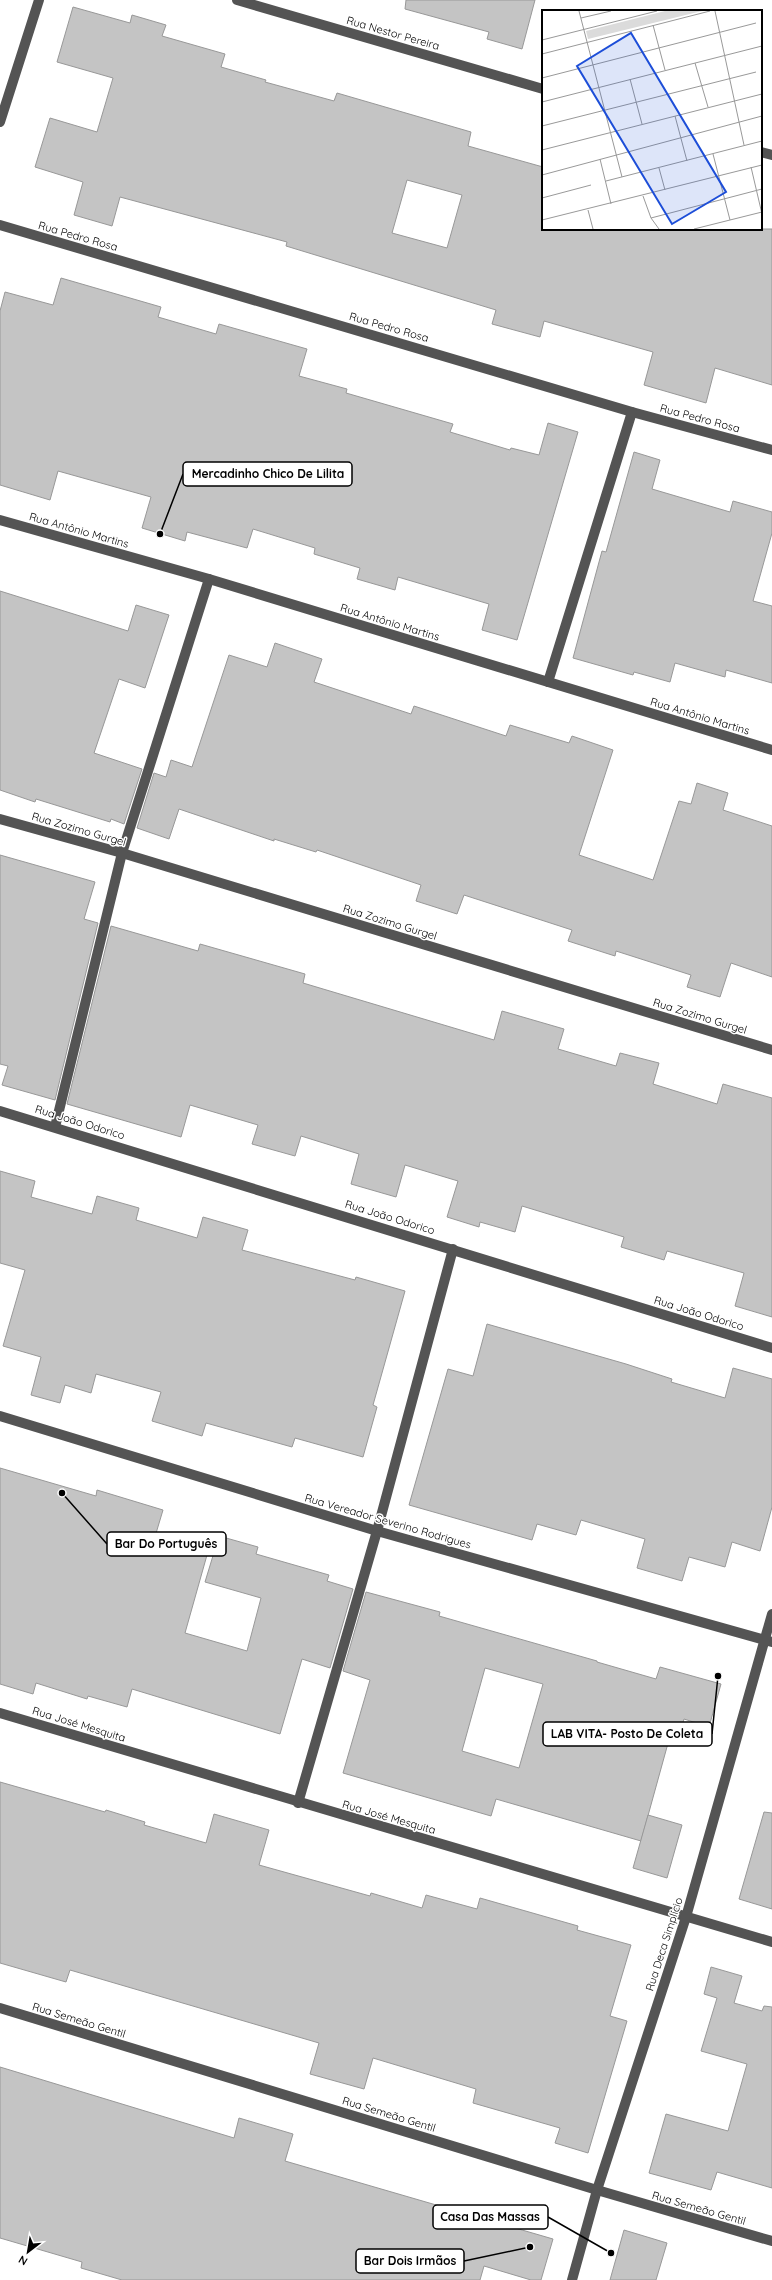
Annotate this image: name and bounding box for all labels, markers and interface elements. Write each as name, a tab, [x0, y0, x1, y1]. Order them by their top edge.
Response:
inset map	[542, 10, 762, 230]
street label: Rua Nestor Pereira	[345, 13, 441, 53]
street label: Rua Pedro Rosa	[37, 218, 119, 254]
street label: Rua Pedro Rosa	[348, 309, 430, 345]
street label: Rua Pedro Rosa	[659, 401, 741, 435]
callout: Mercadinho Chico De Lilita	[183, 462, 352, 486]
text: Mercadinho Chico De Lilita	[192, 466, 344, 481]
street label: Rua Antônio Martins	[28, 509, 130, 551]
street label: Rua Antônio Martins	[339, 600, 441, 644]
street label: Rua Antônio Martins	[649, 694, 751, 738]
street label: Rua Zozimo Gurgel	[30, 809, 128, 849]
street label: Rua Zozimo Gurgel	[341, 901, 439, 943]
street label: Rua Zozimo Gurgel	[651, 995, 749, 1037]
street label: Rua João Odorico	[33, 1102, 127, 1142]
street label: Rua João Odorico	[343, 1197, 437, 1237]
street label: Rua João Odorico	[652, 1293, 746, 1333]
street label: Rua Vereador Severino Rodrigues	[303, 1491, 473, 1551]
callout: Bar Do Português	[107, 1532, 226, 1556]
text: Bar Do Português	[115, 1536, 218, 1551]
street label: Rua José Mesquita	[31, 1703, 127, 1745]
callout: LAB VITA- Posto De Coleta	[543, 1722, 712, 1746]
text: LAB VITA- Posto De Coleta	[551, 1726, 703, 1741]
street label: Rua José Mesquita	[341, 1797, 437, 1837]
street label: Rua Deca Simplício	[642, 1895, 686, 1993]
street label: Rua Semeão Gentil	[31, 1999, 127, 2041]
street label: Rua Semeão Gentil	[341, 2093, 437, 2135]
street label: Rua Semeão Gentil	[650, 2188, 748, 2228]
callout: Casa Das Massas	[433, 2205, 548, 2229]
text: Casa Das Massas	[440, 2209, 540, 2224]
north arrow	[8, 2232, 48, 2272]
callout: Bar Dois Irmãos	[356, 2249, 464, 2273]
text: N	[16, 2252, 30, 2269]
text: Bar Dois Irmãos	[364, 2253, 456, 2268]

